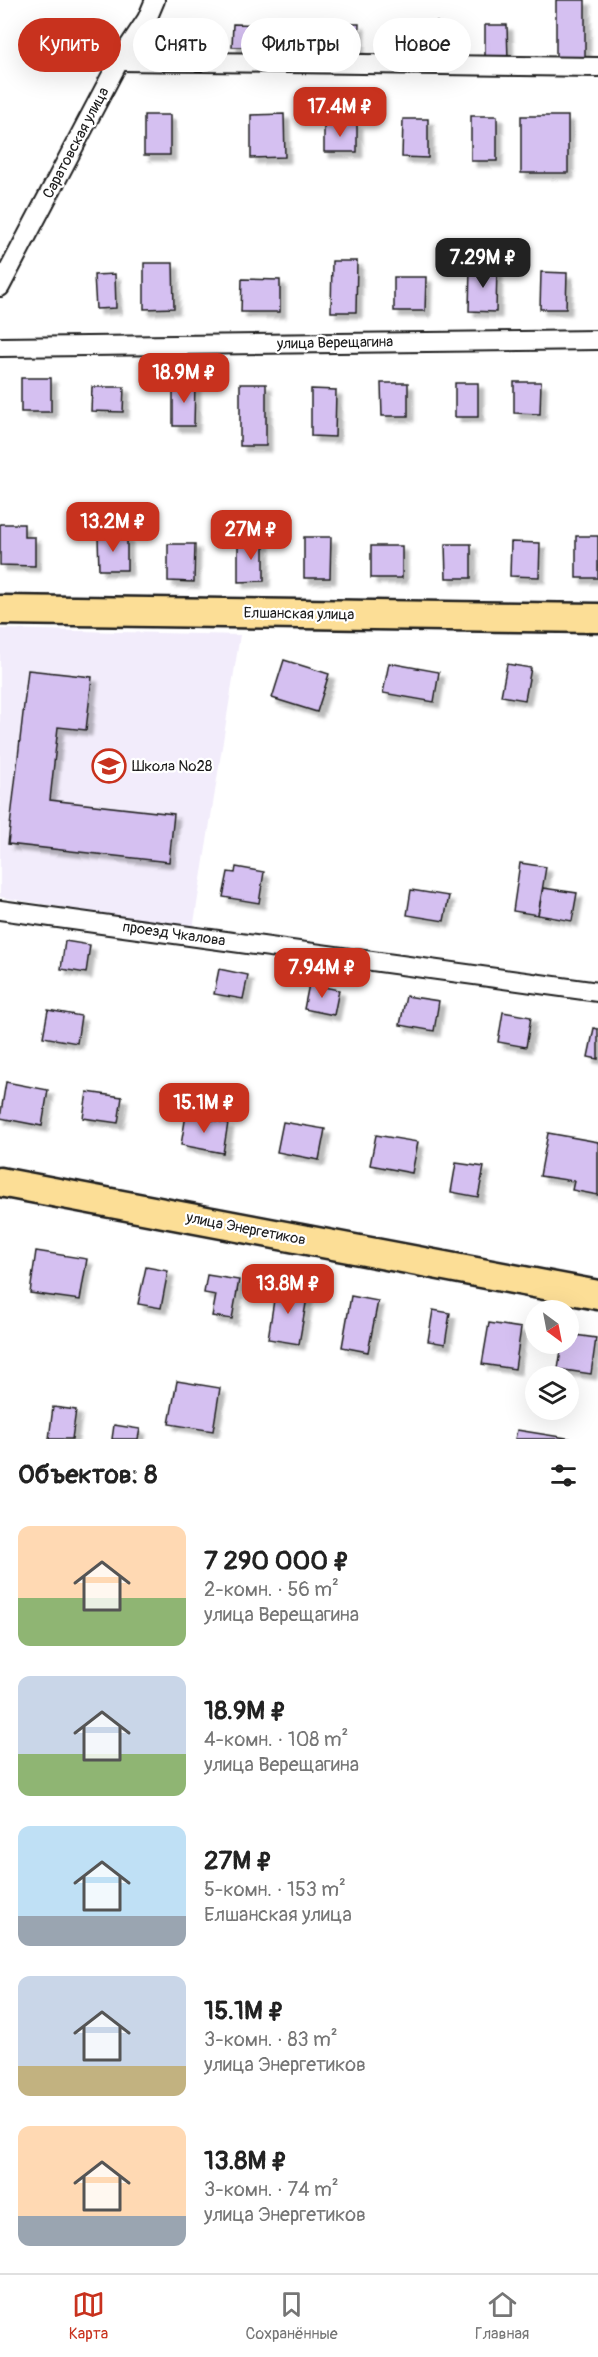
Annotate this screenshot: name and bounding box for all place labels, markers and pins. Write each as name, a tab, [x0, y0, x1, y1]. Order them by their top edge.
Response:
pin: 17.4M ₽	[285, 87, 395, 138]
pin: 7.29M ₽	[428, 238, 538, 289]
pin: 18.9M ₽	[129, 353, 239, 404]
pin: 13.2M ₽	[58, 502, 168, 553]
pin: 27M ₽	[209, 510, 293, 561]
school or university icon: Школа №28	[91, 748, 127, 784]
place label: Школа №28	[132, 757, 213, 776]
pin: 7.94M ₽	[267, 948, 377, 999]
pin: 15.1M ₽	[149, 1083, 259, 1134]
pin: 13.8M ₽	[233, 1264, 343, 1315]

